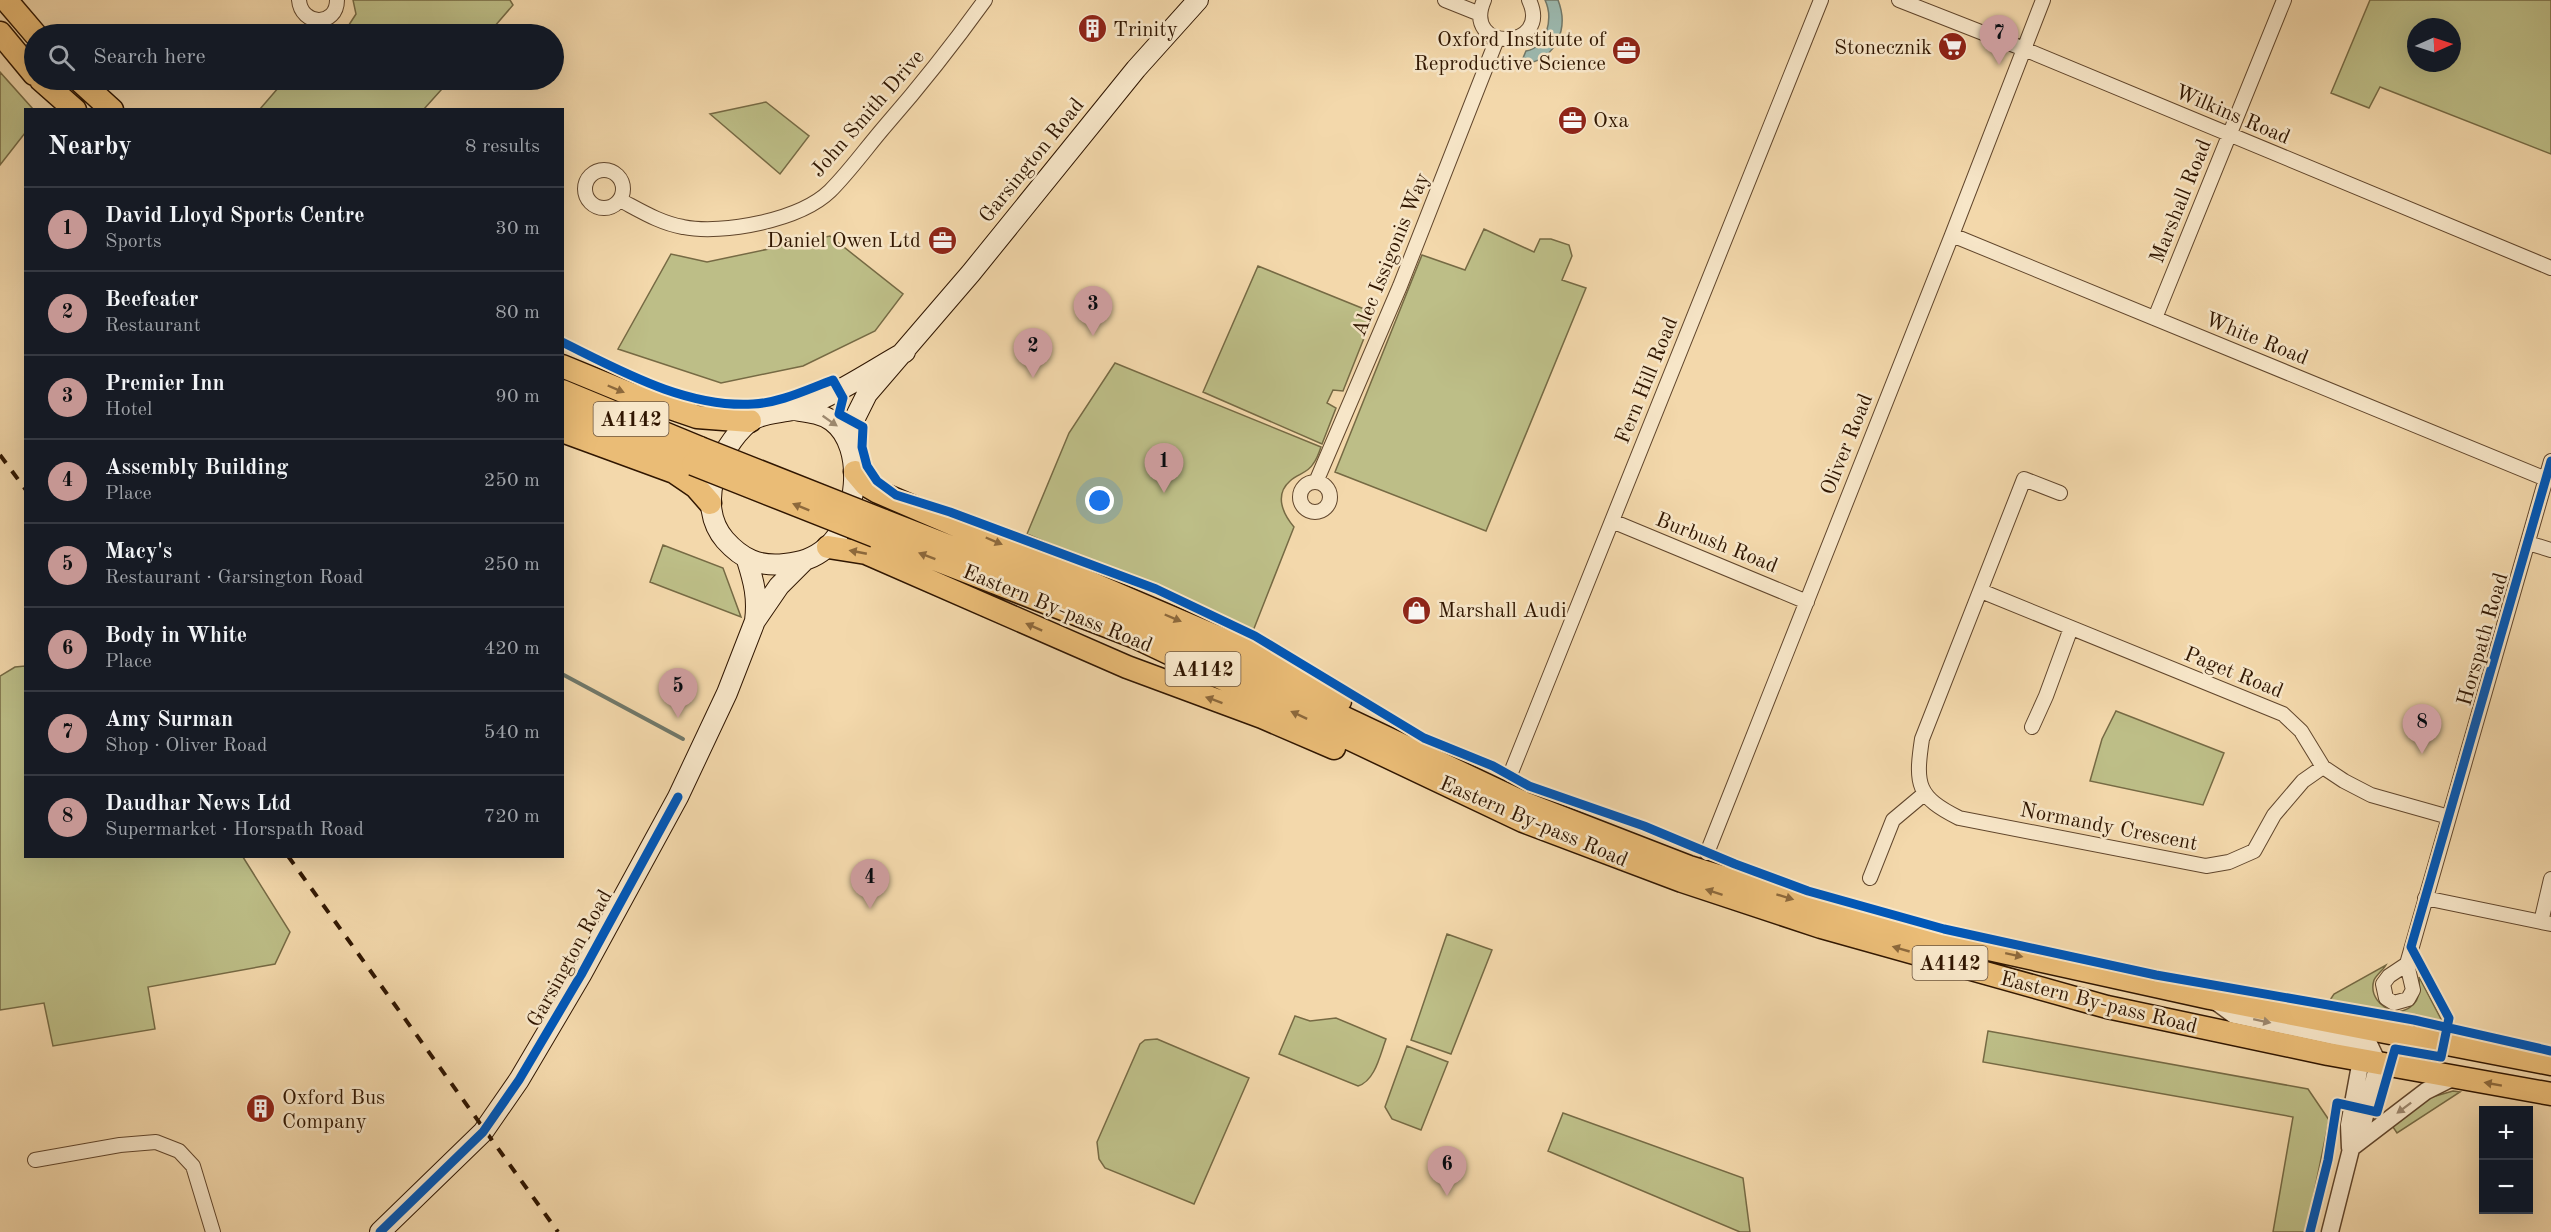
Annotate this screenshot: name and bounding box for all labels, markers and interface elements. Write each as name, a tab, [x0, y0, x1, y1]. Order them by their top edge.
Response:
building icon: Trinity	[1076, 13, 1108, 45]
pin: 7	[1980, 16, 2018, 65]
north arrow	[2407, 18, 2461, 72]
place label: Trinity	[1113, 20, 1178, 41]
search box	[24, 24, 564, 90]
place label: Oxford Institute of Reproductive Science	[1414, 30, 1607, 75]
supermarket icon: Stonecznik	[1937, 31, 1969, 63]
office icon: Oxford Institute of Reproductive Science	[1611, 35, 1643, 67]
place label: Stonecznik	[1834, 38, 1932, 59]
icon: search	[45, 41, 78, 74]
text: Search here	[93, 46, 206, 68]
street label: John Smith Drive	[807, 46, 929, 182]
street label: Wilkins Road	[2172, 82, 2293, 149]
street label: Garsington Road	[976, 95, 1089, 227]
office icon: Oxa	[1556, 104, 1588, 136]
place label: Oxa	[1593, 111, 1629, 132]
text: Nearby	[48, 134, 132, 160]
text: 8 results	[465, 137, 540, 157]
street label: Marshall Road	[2147, 137, 2216, 266]
street label: Alec Issigonis Way	[1349, 170, 1434, 339]
text: David Lloyd Sports Centre	[105, 205, 365, 227]
text: 1	[62, 219, 73, 239]
text: 30 m	[495, 219, 540, 239]
office icon: Daniel Owen Ltd	[926, 224, 958, 256]
place label: Daniel Owen Ltd	[767, 231, 921, 252]
text: Sports	[105, 232, 162, 252]
pin: 3	[1074, 286, 1112, 336]
text: Beefeater	[105, 289, 199, 311]
text: 2	[62, 303, 73, 323]
text: 80 m	[495, 303, 540, 323]
street label: White Road	[2202, 309, 2311, 370]
street label: Fern Hill Road	[1612, 314, 1682, 447]
text: Restaurant	[105, 316, 201, 336]
pin: 2	[1014, 328, 1052, 378]
text: Premier Inn	[105, 373, 225, 395]
one-way arrow	[608, 384, 626, 394]
text: 3	[62, 387, 73, 407]
text: 90 m	[495, 387, 540, 407]
street label: Oliver Road	[1818, 391, 1877, 498]
text: Hotel	[105, 400, 152, 420]
road number: A4142	[594, 402, 668, 436]
one-way arrow	[821, 415, 837, 427]
pin: 1	[1144, 444, 1184, 493]
text: Assembly Building	[105, 457, 288, 479]
text: 4	[62, 471, 73, 491]
text: 250 m	[484, 471, 540, 491]
text: Place	[105, 484, 152, 504]
your location	[1085, 486, 1114, 515]
one-way arrow	[792, 502, 810, 512]
street label: Burbush Road	[1652, 509, 1780, 577]
one-way arrow	[985, 536, 1003, 546]
text: Macy's	[105, 541, 172, 563]
one-way arrow	[848, 547, 867, 556]
one-way arrow	[918, 551, 936, 560]
text: 5	[62, 555, 73, 575]
text: 250 m	[484, 555, 540, 575]
street label: Eastern By-pass Road	[960, 562, 1155, 657]
text: Restaurant · Garsington Road	[105, 568, 363, 588]
street label: Horspath Road	[2454, 570, 2512, 708]
shop icon: Marshall Audi	[1401, 594, 1433, 626]
place label: Marshall Audi	[1438, 601, 1567, 622]
one-way arrow	[1164, 614, 1182, 623]
one-way arrow	[1025, 622, 1042, 631]
text: Body in White	[105, 625, 247, 647]
text: 6	[62, 639, 73, 659]
text: 420 m	[484, 639, 540, 659]
street label: Paget Road	[2181, 644, 2286, 703]
text: Place	[105, 652, 152, 672]
road number: A4142	[1166, 652, 1240, 686]
pin: 5	[658, 668, 698, 718]
one-way arrow	[1205, 694, 1223, 704]
pin: 8	[2402, 704, 2442, 754]
text: Amy Surman	[105, 709, 233, 731]
one-way arrow	[1291, 710, 1308, 719]
text: 7	[62, 723, 73, 743]
text: 540 m	[484, 723, 540, 743]
text: Shop · Oliver Road	[105, 736, 267, 756]
street label: Eastern By-pass Road	[1436, 773, 1631, 872]
text: Daudhar News Ltd	[105, 793, 291, 815]
street label: Normandy Crescent	[2018, 800, 2199, 855]
text: 8	[62, 807, 73, 827]
text: 720 m	[484, 807, 540, 827]
text: Supermarket · Horspath Road	[105, 820, 364, 840]
pin: 4	[850, 860, 890, 909]
one-way arrow	[1705, 886, 1723, 896]
street label: Garsington Road	[524, 887, 617, 1031]
one-way arrow	[1776, 893, 1794, 902]
one-way arrow	[1891, 944, 1909, 953]
road number: A4142	[1912, 946, 1988, 980]
one-way arrow	[2005, 951, 2024, 960]
street label: Eastern By-pass Road	[1998, 969, 2199, 1038]
one-way arrow	[2253, 1017, 2272, 1027]
one-way arrow	[2484, 1079, 2503, 1088]
place label: Oxford Bus Company	[282, 1088, 385, 1133]
building icon: Oxford Bus Company	[245, 1093, 277, 1125]
one-way arrow	[2397, 1101, 2412, 1113]
map controls	[2479, 1106, 2533, 1214]
button: +	[2479, 1106, 2533, 1160]
pin: 6	[1428, 1146, 1466, 1196]
button: −	[2479, 1160, 2533, 1214]

